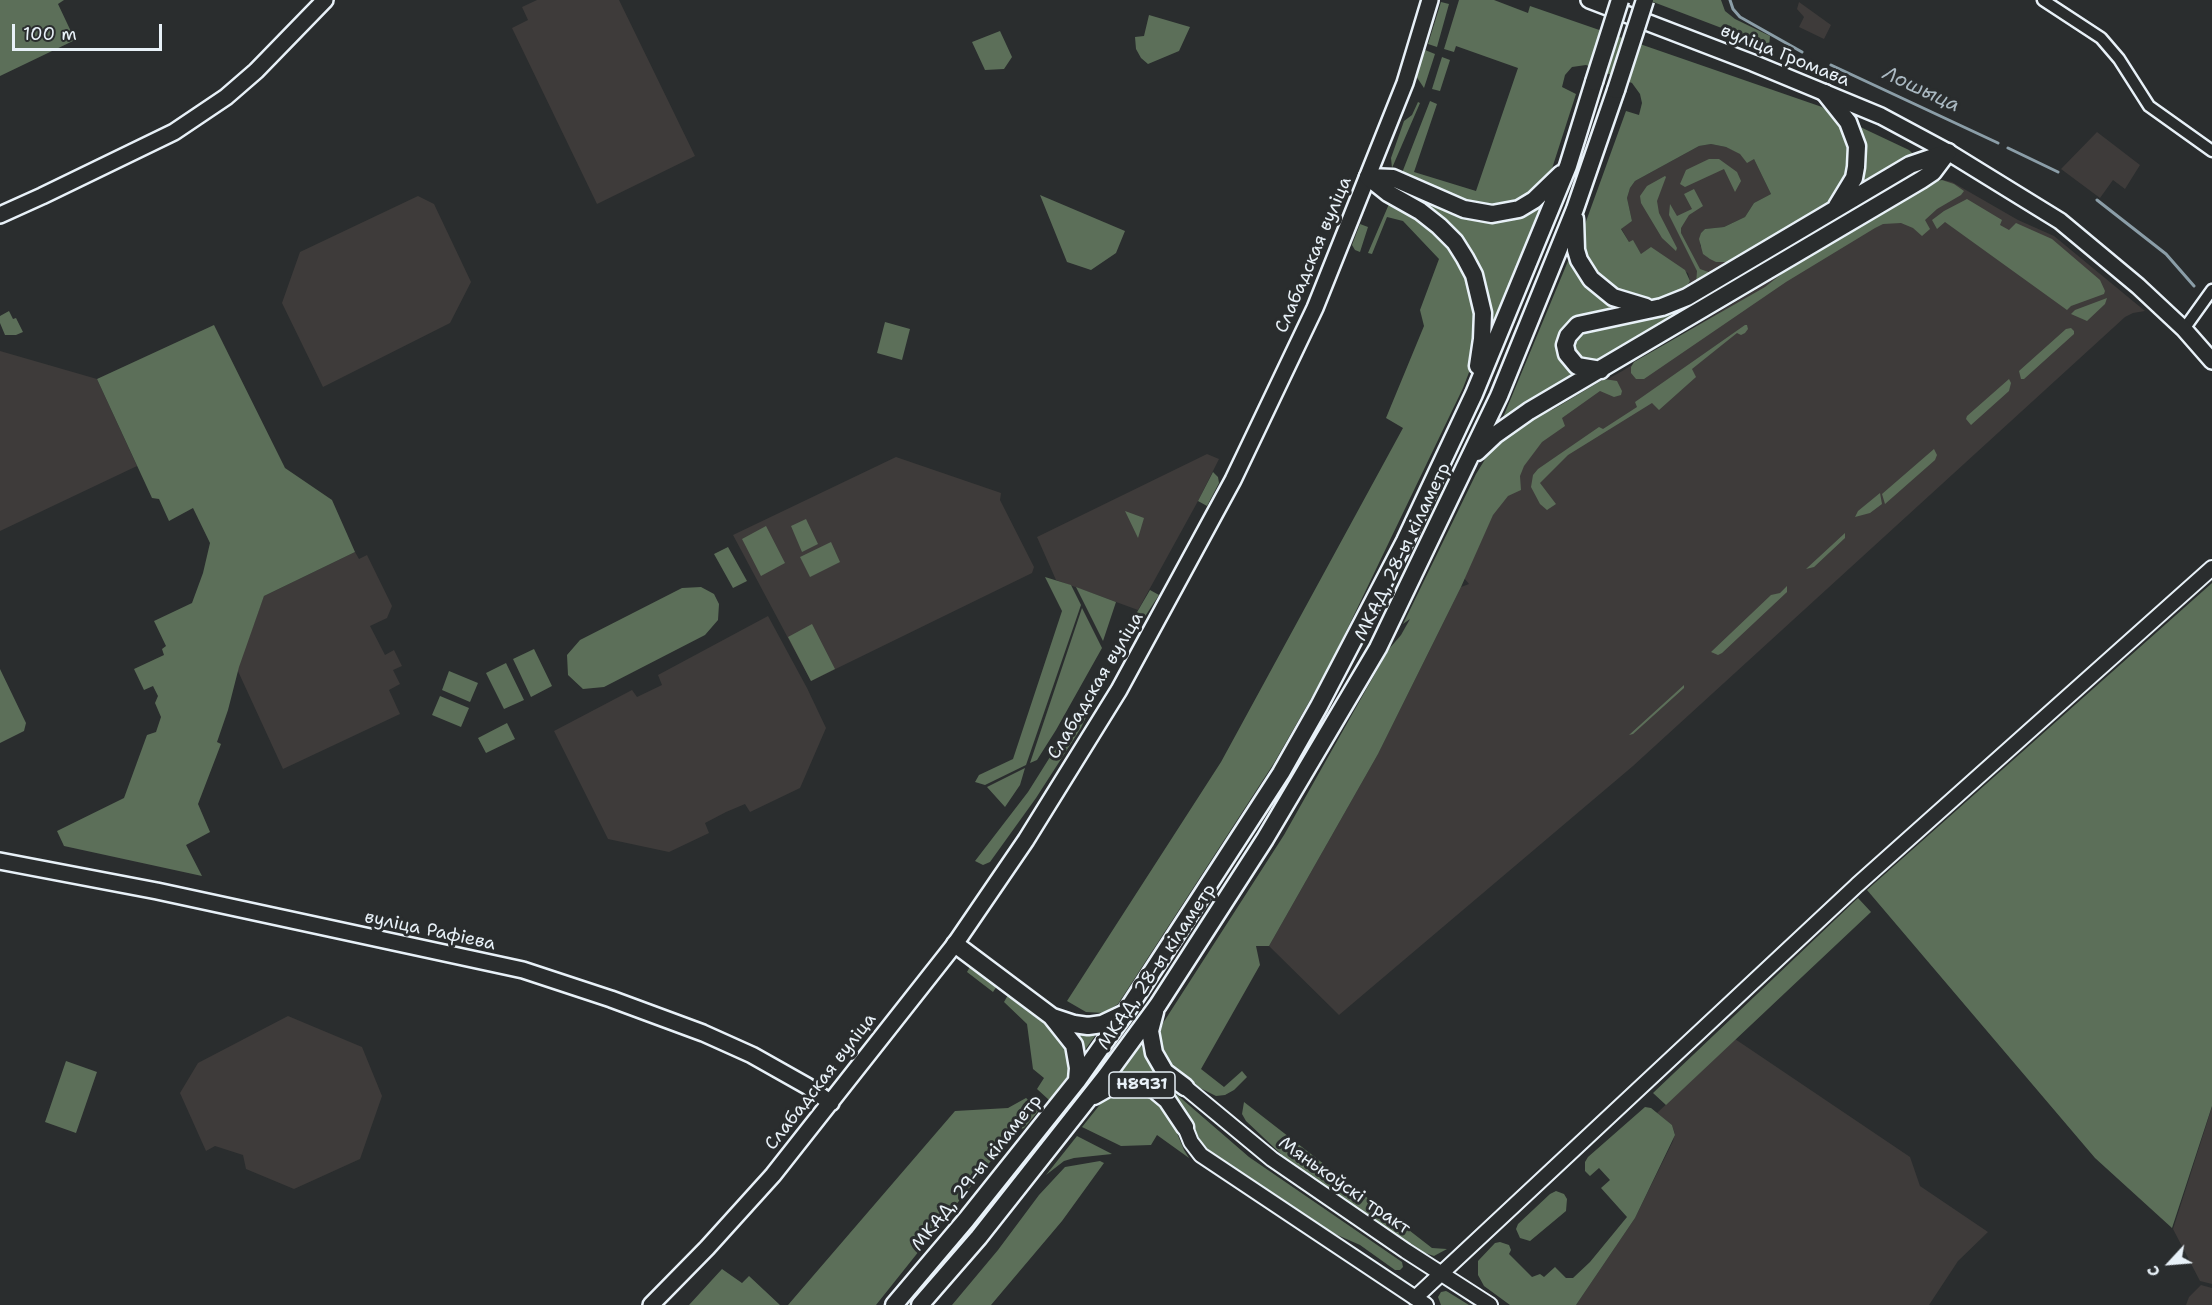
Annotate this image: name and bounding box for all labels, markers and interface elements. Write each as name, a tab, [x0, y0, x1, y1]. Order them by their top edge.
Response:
scale bar	[15, 12, 165, 50]
street label: вуліца Громава	[1717, 20, 1853, 92]
text: 100 m	[23, 22, 77, 46]
water label: Лошыца	[1879, 62, 1963, 118]
street label: Слабадская вуліца	[1271, 174, 1357, 336]
street label: МКАД, 28-ы кіламетр	[1350, 459, 1456, 645]
street label: Слабадская вуліца	[1044, 608, 1148, 764]
street label: МКАД, 28-ы кіламетр	[1093, 880, 1221, 1054]
street label: вуліца Рафіева	[363, 907, 497, 955]
street label: Слабадская вуліца	[761, 1009, 881, 1155]
road number: Н8931	[1109, 1072, 1175, 1098]
street label: МКАД, 29-ы кіламетр	[907, 1090, 1047, 1256]
street label: Мянькоўскі тракт	[1274, 1132, 1414, 1240]
north arrow	[2140, 1233, 2200, 1293]
text: С	[2142, 1262, 2165, 1280]

